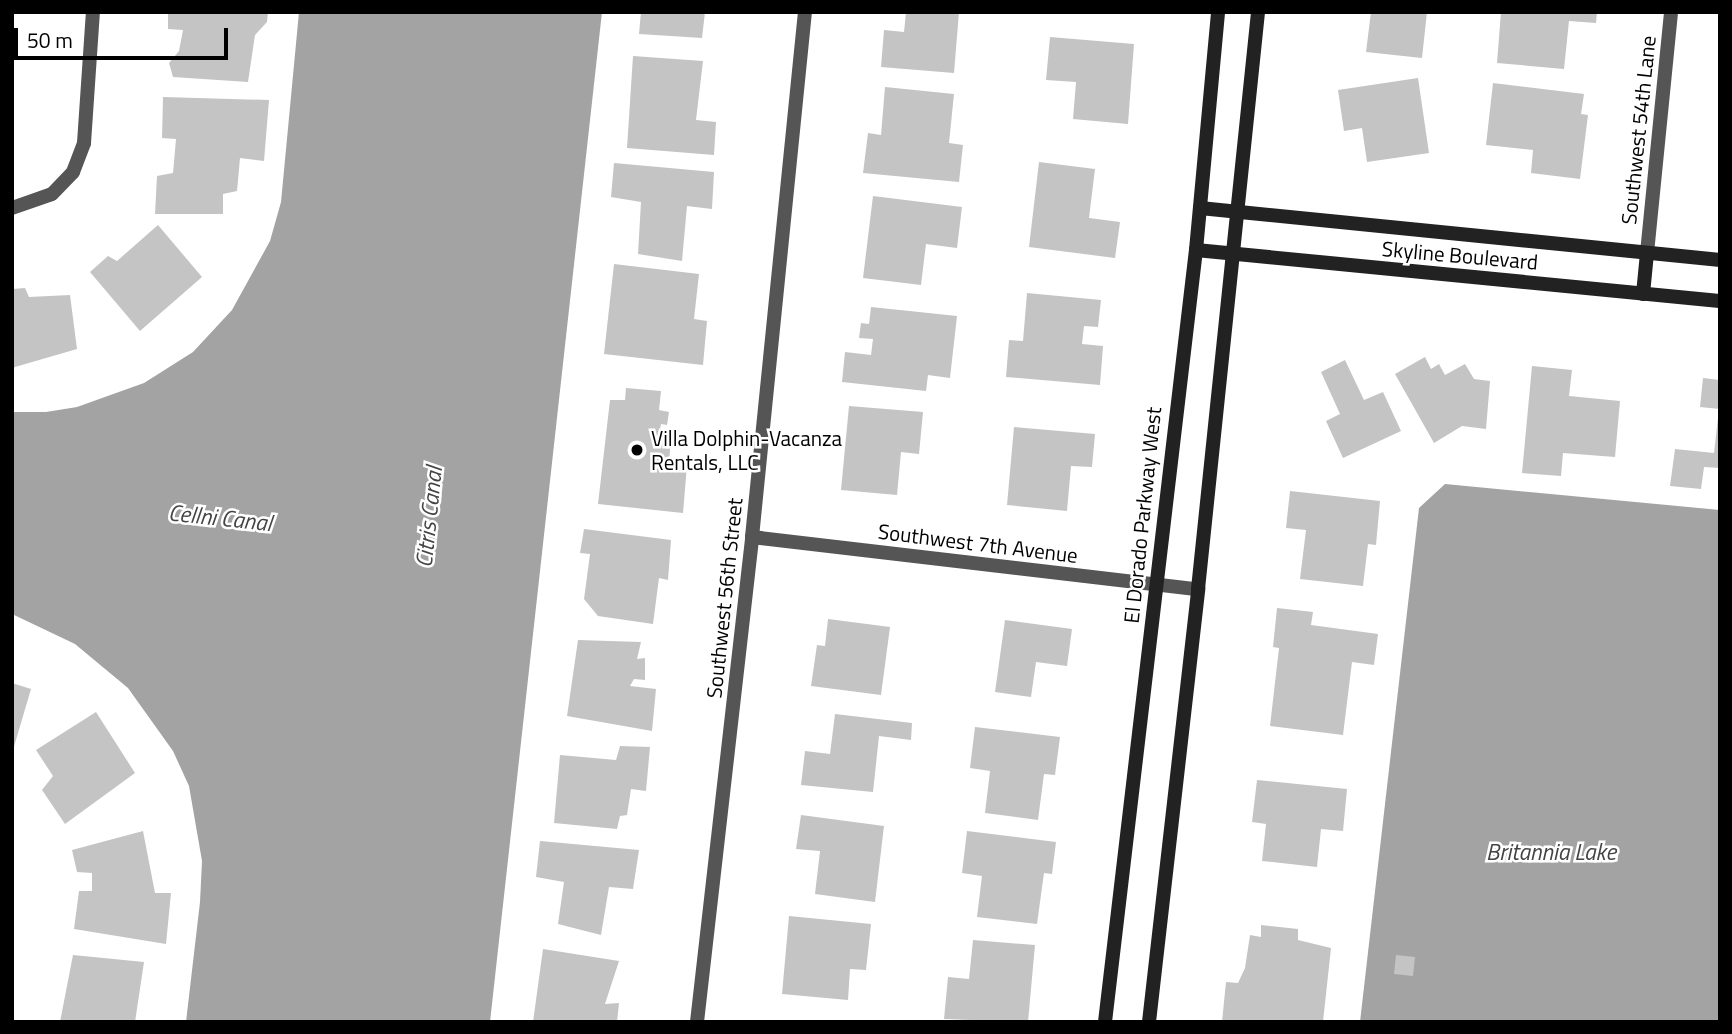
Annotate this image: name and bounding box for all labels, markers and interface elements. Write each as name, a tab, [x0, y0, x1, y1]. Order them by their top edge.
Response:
scale bar	[18, 14, 231, 58]
text: 50 m	[27, 24, 73, 56]
street label: Southwest 54th Lane	[1616, 34, 1660, 226]
street label: Skyline Boulevard	[1381, 236, 1539, 274]
street label: El Dorado Parkway West	[1118, 406, 1166, 624]
place label: Villa Dolphin-Vacanza Rentals, LLC	[651, 425, 842, 475]
marker: Villa Dolphin-Vacanza Rentals, LLC	[629, 442, 645, 458]
water label: Citris Canal	[410, 465, 448, 569]
street label: Southwest 56th Street	[701, 497, 747, 699]
water label: Cellni Canal	[167, 499, 273, 537]
street label: Southwest 7th Avenue	[877, 518, 1079, 568]
water label: Britannia Lake	[1486, 838, 1616, 866]

